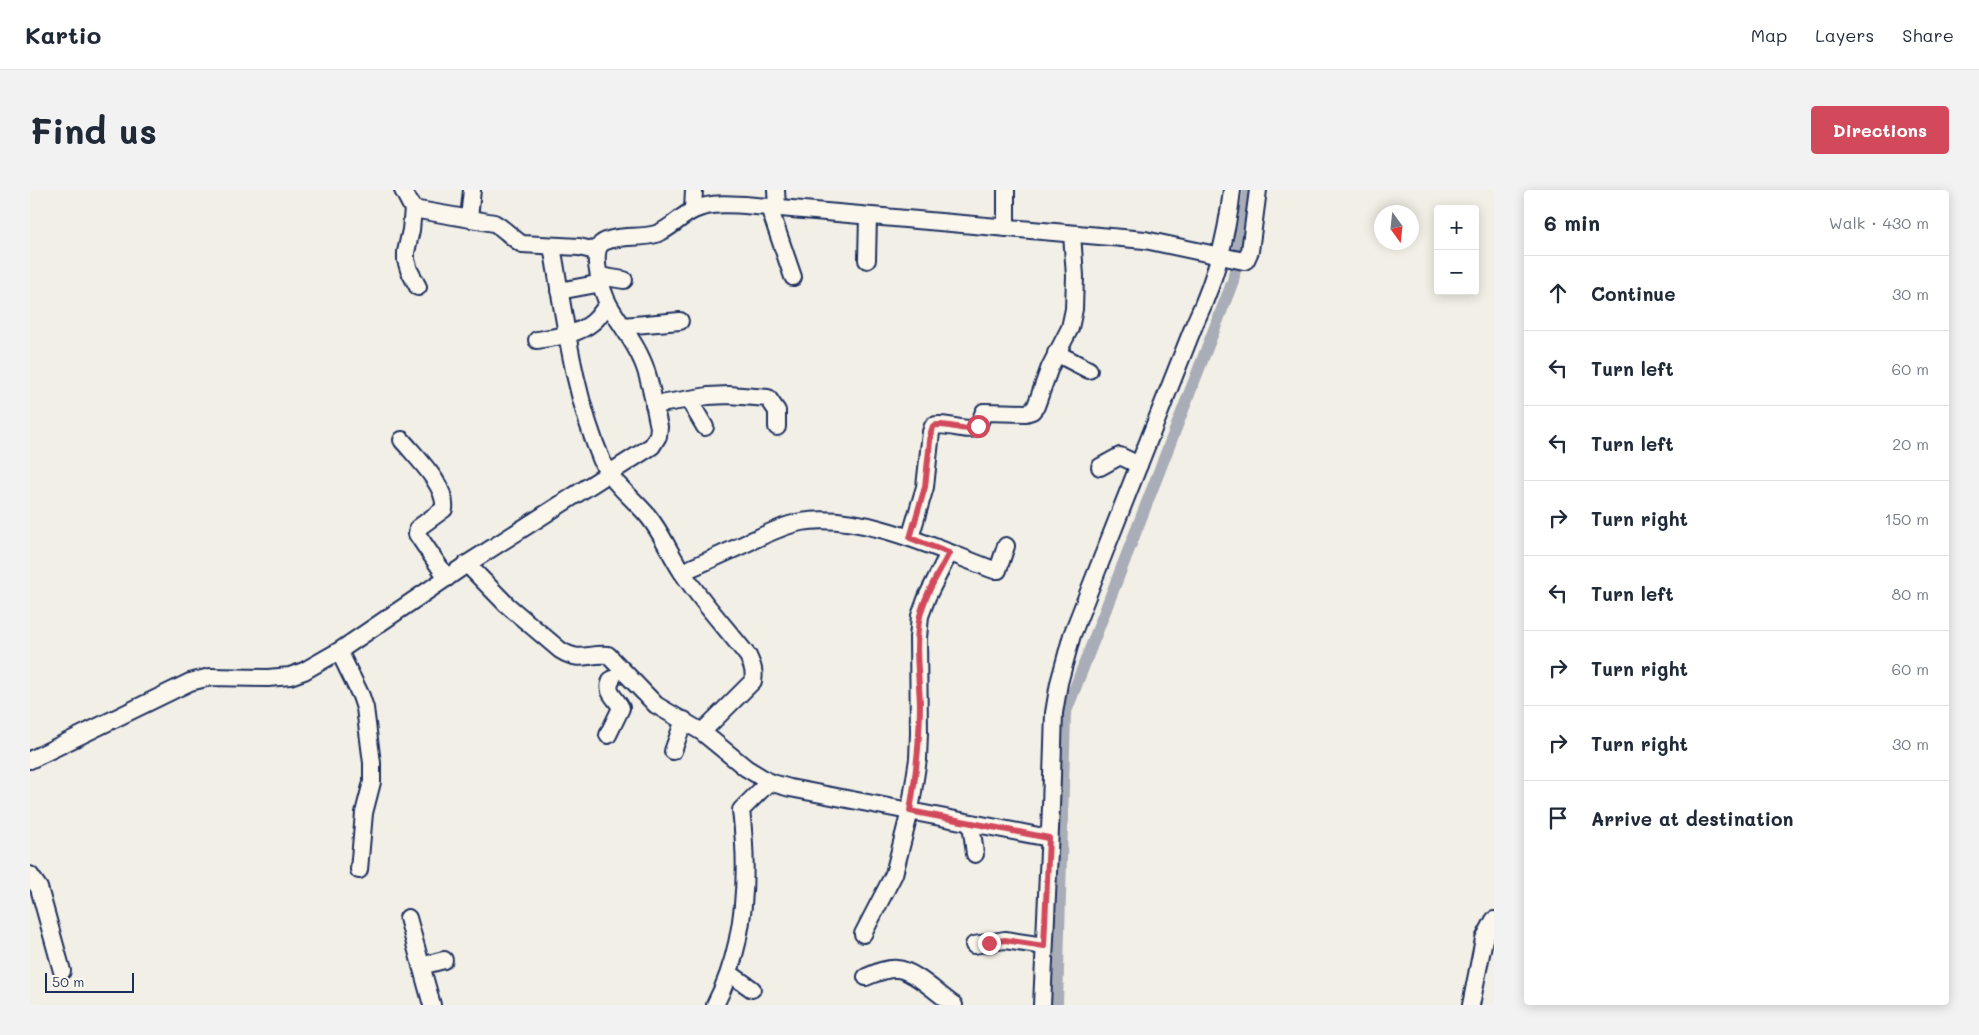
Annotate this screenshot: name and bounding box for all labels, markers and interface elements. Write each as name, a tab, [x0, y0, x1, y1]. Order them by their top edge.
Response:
text: Kartio	[25, 19, 101, 50]
text: Map	[1751, 23, 1787, 47]
text: Layers	[1815, 23, 1874, 47]
text: Share	[1902, 23, 1954, 47]
button: Directions	[1811, 106, 1949, 154]
text: Find us	[30, 107, 157, 153]
north arrow	[1374, 205, 1419, 250]
map controls	[1434, 205, 1479, 295]
button: +	[1434, 205, 1479, 250]
text: 6 min	[1544, 209, 1600, 236]
text: Walk · 430 m	[1829, 212, 1929, 233]
button: −	[1434, 250, 1479, 295]
icon: ahead	[1544, 279, 1572, 307]
text: Continue	[1591, 281, 1676, 306]
text: 30 m	[1892, 283, 1929, 304]
icon: left	[1544, 354, 1572, 382]
text: Turn left	[1591, 356, 1674, 381]
text: 60 m	[1892, 358, 1929, 379]
route start	[967, 415, 990, 438]
icon: left	[1544, 429, 1572, 457]
text: Turn left	[1591, 431, 1674, 456]
text: 20 m	[1892, 433, 1929, 454]
icon: right	[1544, 504, 1572, 532]
text: Turn right	[1591, 506, 1688, 531]
text: 150 m	[1885, 508, 1929, 529]
icon: left	[1544, 579, 1572, 607]
text: Turn left	[1591, 581, 1674, 606]
text: 80 m	[1892, 583, 1929, 604]
icon: right	[1544, 654, 1572, 682]
text: Turn right	[1591, 656, 1688, 681]
text: 60 m	[1892, 658, 1929, 679]
icon: right	[1544, 729, 1572, 757]
text: Turn right	[1591, 731, 1688, 756]
text: 30 m	[1892, 733, 1929, 754]
icon: arrive	[1544, 804, 1572, 832]
text: Arrive at destination	[1591, 806, 1794, 831]
route end	[978, 932, 1001, 955]
scale bar	[45, 970, 134, 993]
text: 50 m	[52, 972, 84, 991]

